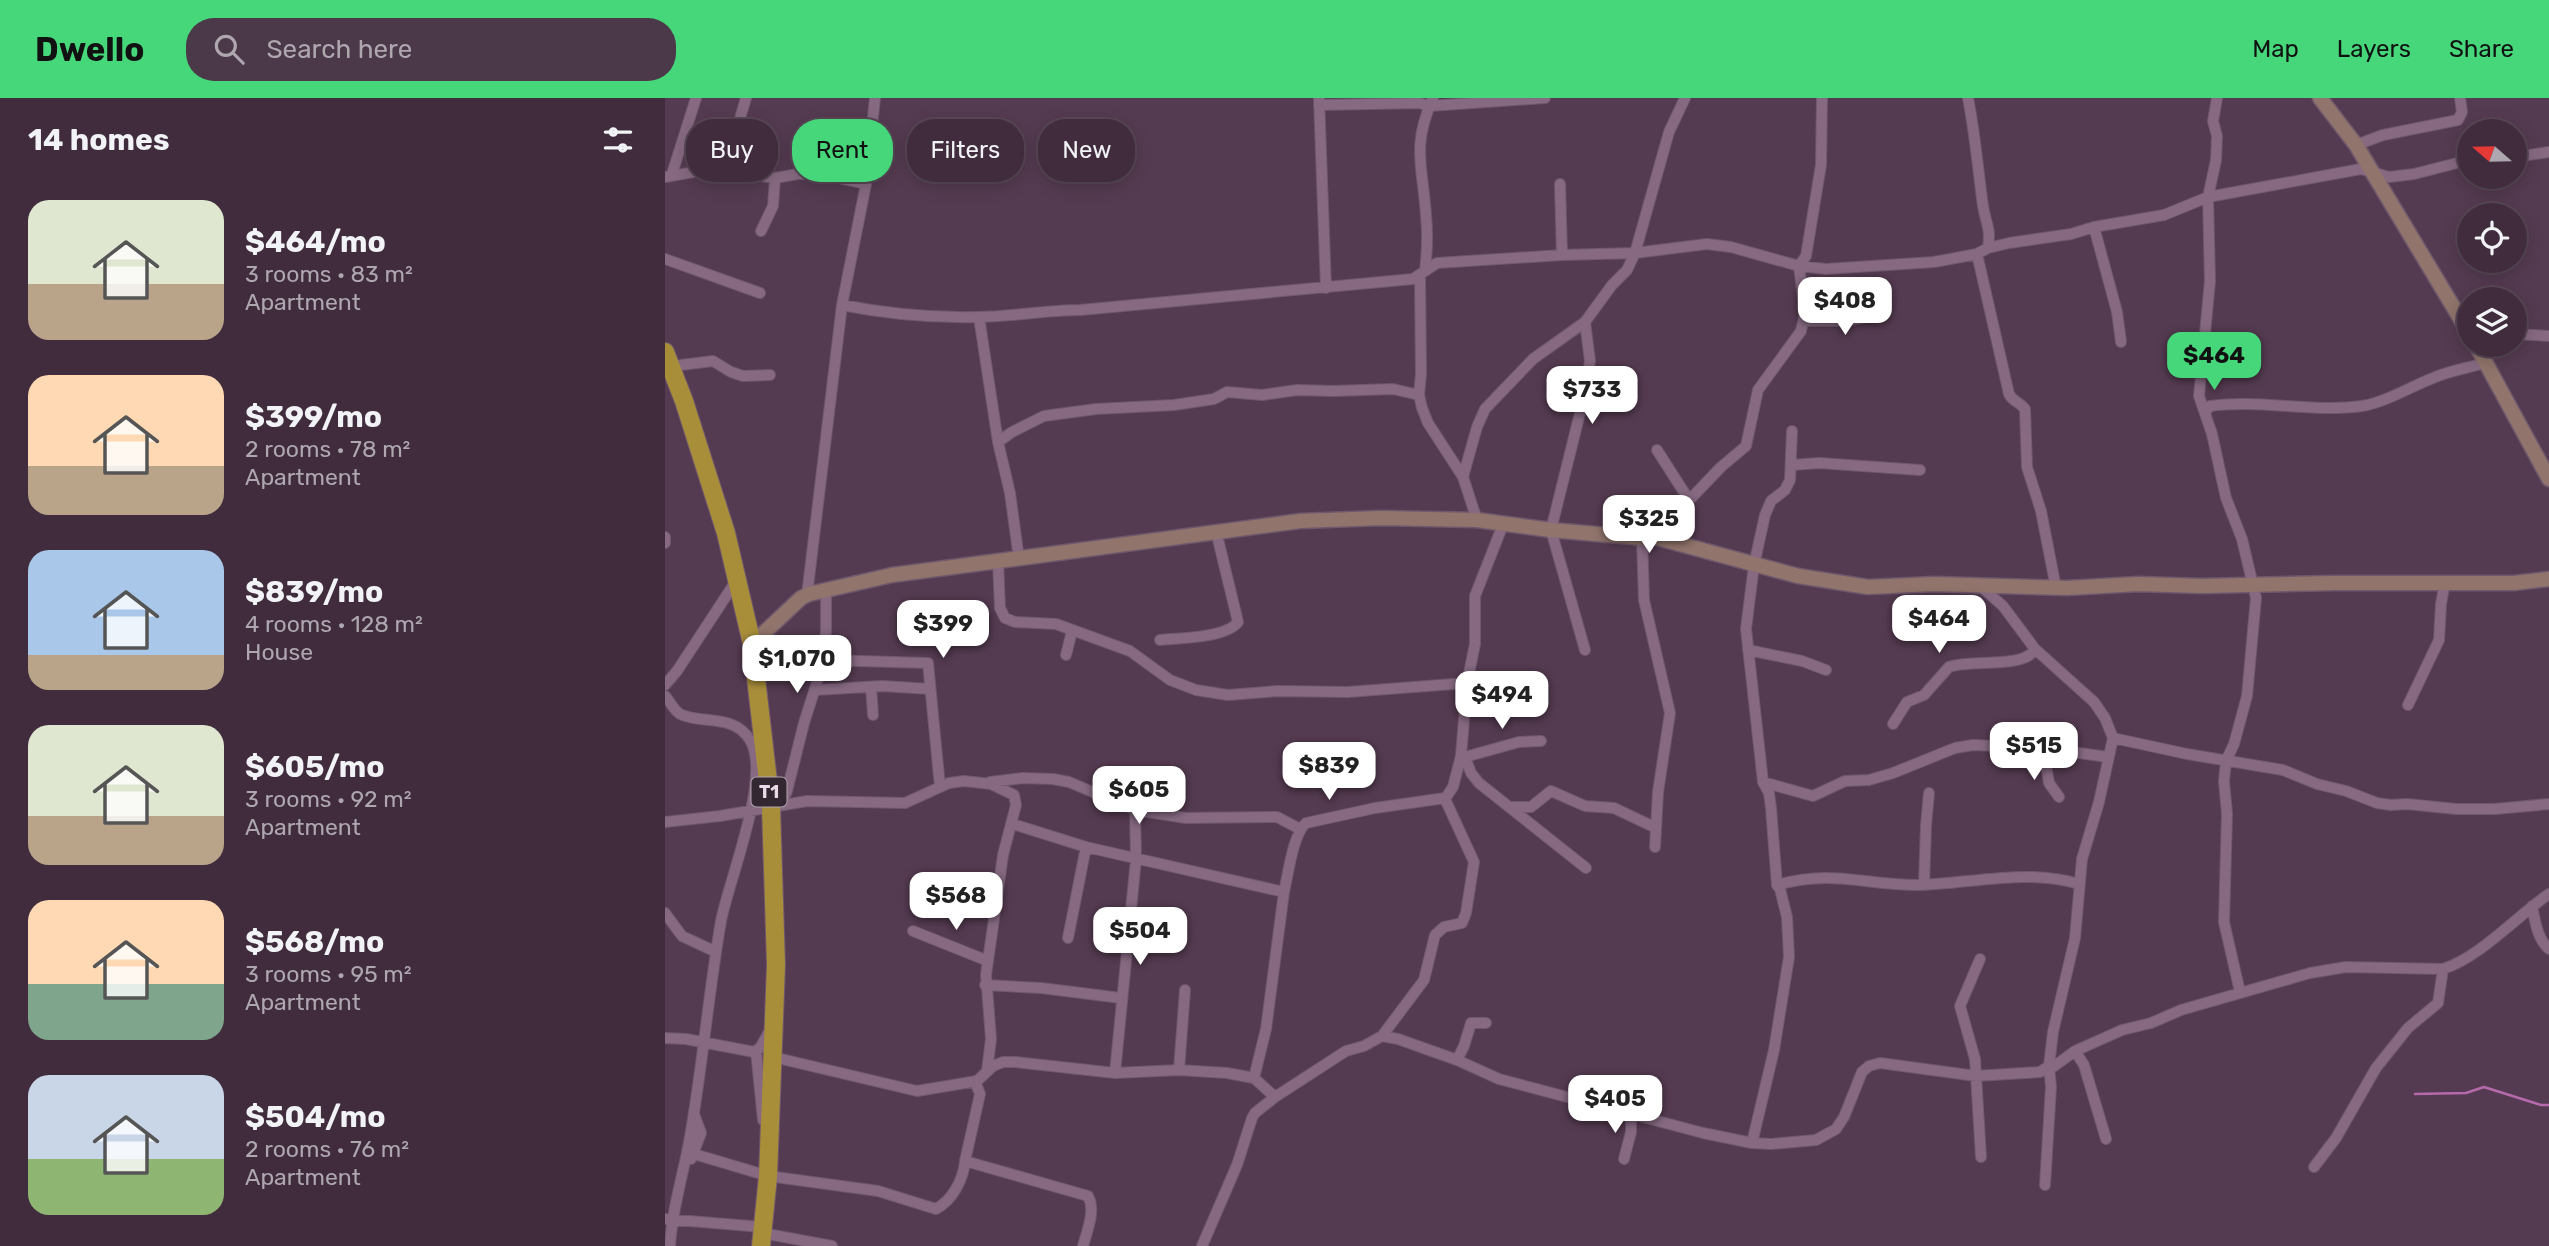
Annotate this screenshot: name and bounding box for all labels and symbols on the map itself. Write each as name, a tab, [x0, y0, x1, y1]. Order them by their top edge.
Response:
north arrow	[2457, 119, 2527, 189]
pin: $408	[1804, 278, 1886, 337]
pin: $464	[2173, 332, 2255, 392]
pin: $733	[1551, 366, 1633, 426]
pin: $325	[1608, 496, 1690, 555]
pin: $464	[1898, 596, 1980, 655]
pin: $399	[902, 601, 984, 660]
pin: $1,070	[740, 636, 854, 695]
pin: $494	[1461, 672, 1543, 731]
pin: $515	[1993, 722, 2075, 782]
pin: $839	[1288, 742, 1370, 802]
pin: $605	[1098, 766, 1180, 826]
road number: T1	[751, 778, 787, 806]
pin: $568	[915, 872, 997, 932]
pin: $504	[1099, 908, 1181, 967]
pin: $405	[1574, 1076, 1656, 1135]

